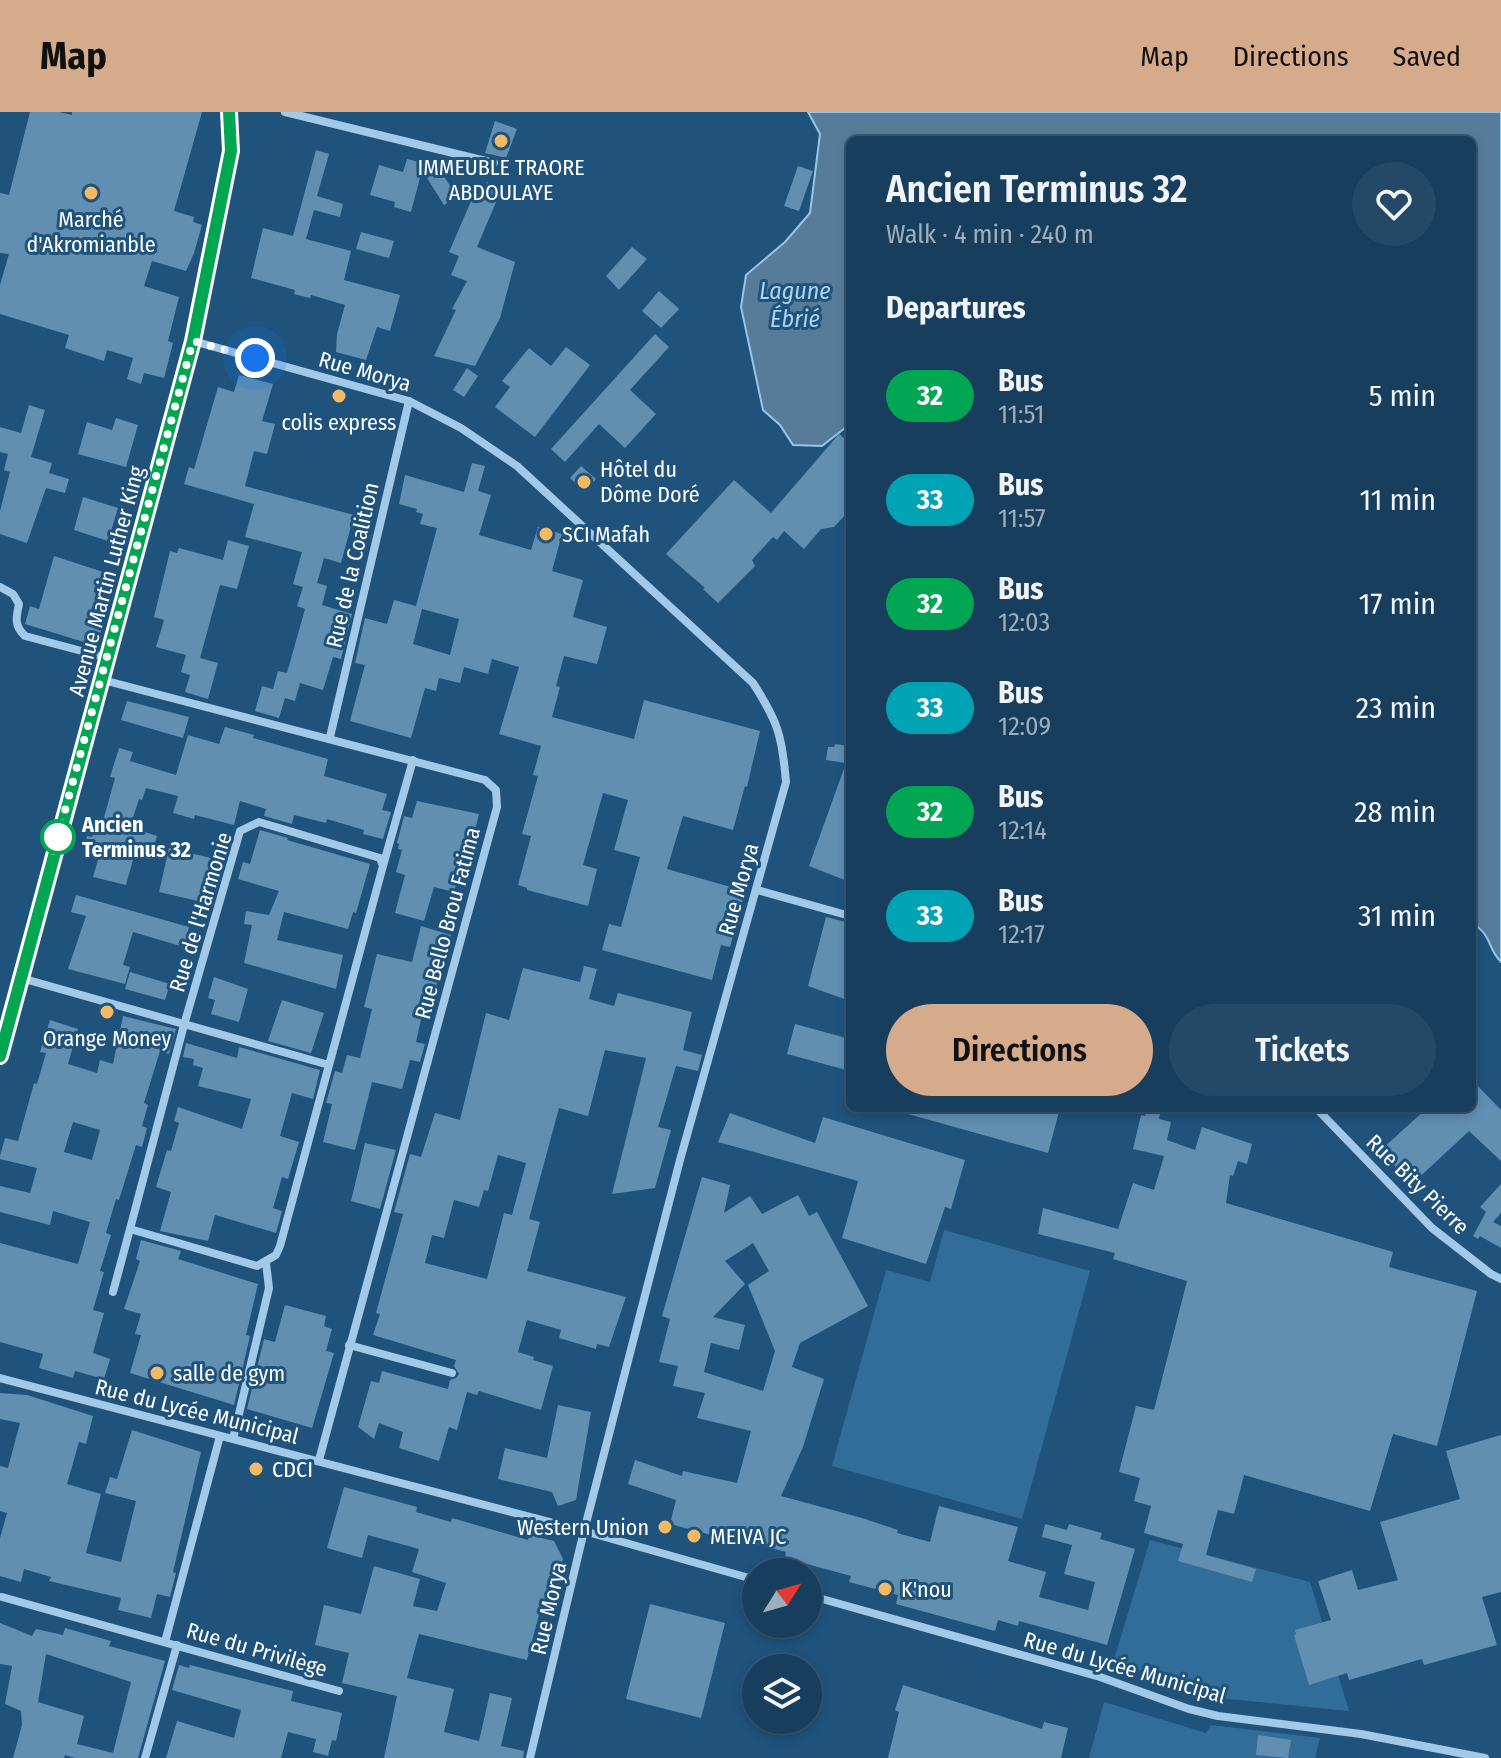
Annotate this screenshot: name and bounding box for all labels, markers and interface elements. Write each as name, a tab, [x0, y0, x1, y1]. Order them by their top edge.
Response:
text: Map	[40, 33, 107, 79]
text: Map	[1140, 40, 1189, 73]
text: Directions	[1233, 40, 1349, 73]
text: Saved	[1393, 40, 1461, 73]
marker: IMMEUBLE TRAORE ABDOULAYE	[492, 132, 510, 150]
place label: IMMEUBLE TRAORE ABDOULAYE	[417, 154, 585, 206]
button: heart	[1352, 162, 1436, 246]
text: Ancien Terminus 32	[886, 166, 1187, 212]
marker: Marché d'Akromianble	[82, 184, 100, 202]
place label: Marché d'Akromianble	[26, 206, 156, 258]
text: Walk · 4 min · 240 m	[886, 219, 1094, 250]
water label: Lagune Ébrié	[759, 277, 831, 333]
text: Departures	[886, 290, 1026, 326]
your location	[235, 338, 275, 378]
street label: Rue Morya	[316, 345, 414, 398]
text: Bus	[998, 363, 1043, 399]
text: 5 min	[1369, 378, 1436, 414]
text: 32	[917, 379, 943, 412]
marker: colis express	[330, 387, 348, 405]
text: 11:51	[998, 399, 1044, 430]
place label: colis express	[282, 409, 397, 436]
place label: Hôtel du Dôme Doré	[600, 456, 700, 508]
street label: Avenue Martin Luther King	[63, 462, 150, 699]
text: Bus	[998, 467, 1043, 503]
marker: Hôtel du Dôme Doré	[575, 473, 593, 491]
street label: Rue de la Coalition	[320, 480, 385, 650]
text: 11 min	[1360, 482, 1436, 518]
text: 33	[917, 483, 943, 516]
text: 11:57	[998, 503, 1045, 534]
place label: SCI Mafah	[562, 521, 650, 548]
marker: SCI Mafah	[537, 525, 555, 543]
text: Bus	[998, 571, 1043, 607]
text: 17 min	[1359, 586, 1436, 622]
text: 32	[917, 587, 943, 620]
text: 12:03	[998, 607, 1050, 638]
text: Bus	[998, 675, 1043, 711]
text: 23 min	[1356, 690, 1436, 726]
text: 33	[917, 691, 943, 724]
text: 12:09	[998, 711, 1051, 742]
text: Bus	[998, 779, 1043, 815]
text: 28 min	[1354, 794, 1436, 830]
text: 32	[917, 795, 943, 828]
place label: Ancien Terminus 32	[81, 811, 191, 863]
text: 12:14	[998, 815, 1047, 846]
marker: Ancien Terminus 32	[41, 820, 75, 854]
street label: Rue Bello Brou Fatima	[409, 824, 486, 1022]
street label: Rue de l'Harmonie	[163, 829, 238, 995]
street label: Rue Morya	[712, 840, 765, 938]
text: Bus	[998, 883, 1043, 919]
text: 31 min	[1358, 898, 1436, 934]
text: 33	[917, 899, 943, 932]
text: 12:17	[998, 919, 1045, 950]
marker: Orange Money	[98, 1003, 116, 1021]
button: Directions	[886, 1004, 1153, 1096]
button: Tickets	[1169, 1004, 1436, 1096]
place label: Orange Money	[43, 1025, 171, 1052]
street label: Rue Bity Pierre	[1361, 1129, 1475, 1240]
place label: salle de gym	[173, 1360, 285, 1387]
marker: salle de gym	[148, 1364, 166, 1382]
street label: Rue du Lycée Municipal	[92, 1373, 302, 1450]
place label: CDCI	[272, 1456, 313, 1483]
marker: CDCI	[247, 1460, 265, 1478]
place label: Western Union	[517, 1514, 649, 1541]
marker: Western Union	[656, 1518, 674, 1536]
place label: MEIVA JC	[710, 1523, 787, 1550]
marker: MEIVA JC	[685, 1527, 703, 1545]
north arrow	[742, 1558, 822, 1638]
map controls	[742, 1558, 822, 1734]
street label: Rue Morya	[525, 1559, 572, 1657]
place label: K'nou	[901, 1576, 952, 1603]
marker: K'nou	[876, 1580, 894, 1598]
street label: Rue du Privilège	[183, 1617, 330, 1682]
street label: Rue du Lycée Municipal	[1021, 1626, 1229, 1709]
button: layers	[742, 1654, 822, 1734]

